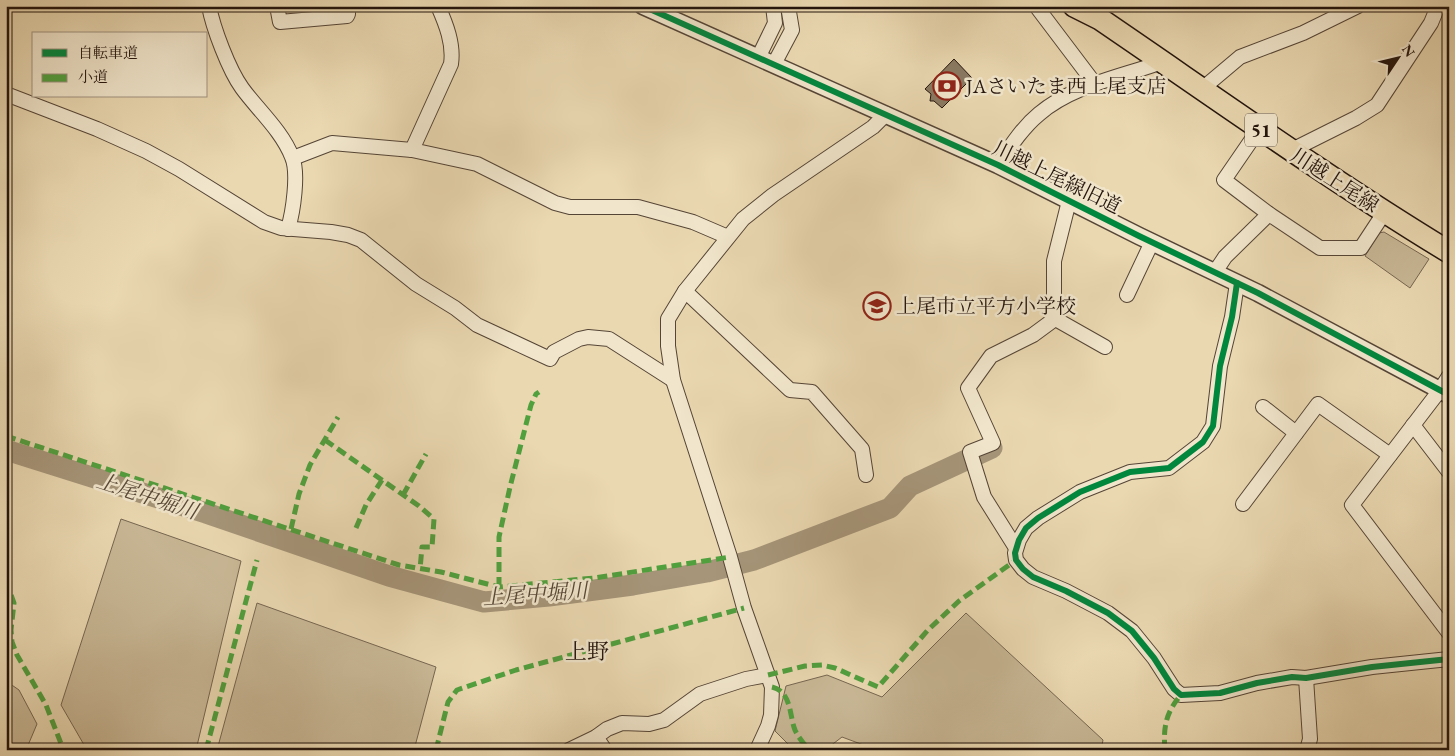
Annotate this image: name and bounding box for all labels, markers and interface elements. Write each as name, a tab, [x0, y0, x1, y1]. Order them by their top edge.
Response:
legend	[32, 32, 208, 98]
north arrow	[1372, 32, 1422, 82]
text: N	[1398, 41, 1420, 61]
text: 自転車道	[78, 43, 138, 62]
text: 小道	[78, 67, 108, 86]
bank icon: JAさいたま西上尾支店	[932, 71, 962, 101]
place label: JAさいたま西上尾支店	[964, 73, 1167, 99]
road number: 51	[1245, 114, 1277, 146]
street label: 川越上尾線旧道	[988, 135, 1126, 219]
street label: 川越上尾線	[1286, 142, 1384, 218]
school or university icon: 上尾市立平方小学校	[862, 291, 892, 321]
place label: 上尾市立平方小学校	[896, 293, 1076, 319]
water label: 上尾中堀川	[93, 466, 203, 525]
water label: 上尾中堀川	[482, 576, 590, 611]
district label: 上野	[565, 637, 609, 666]

